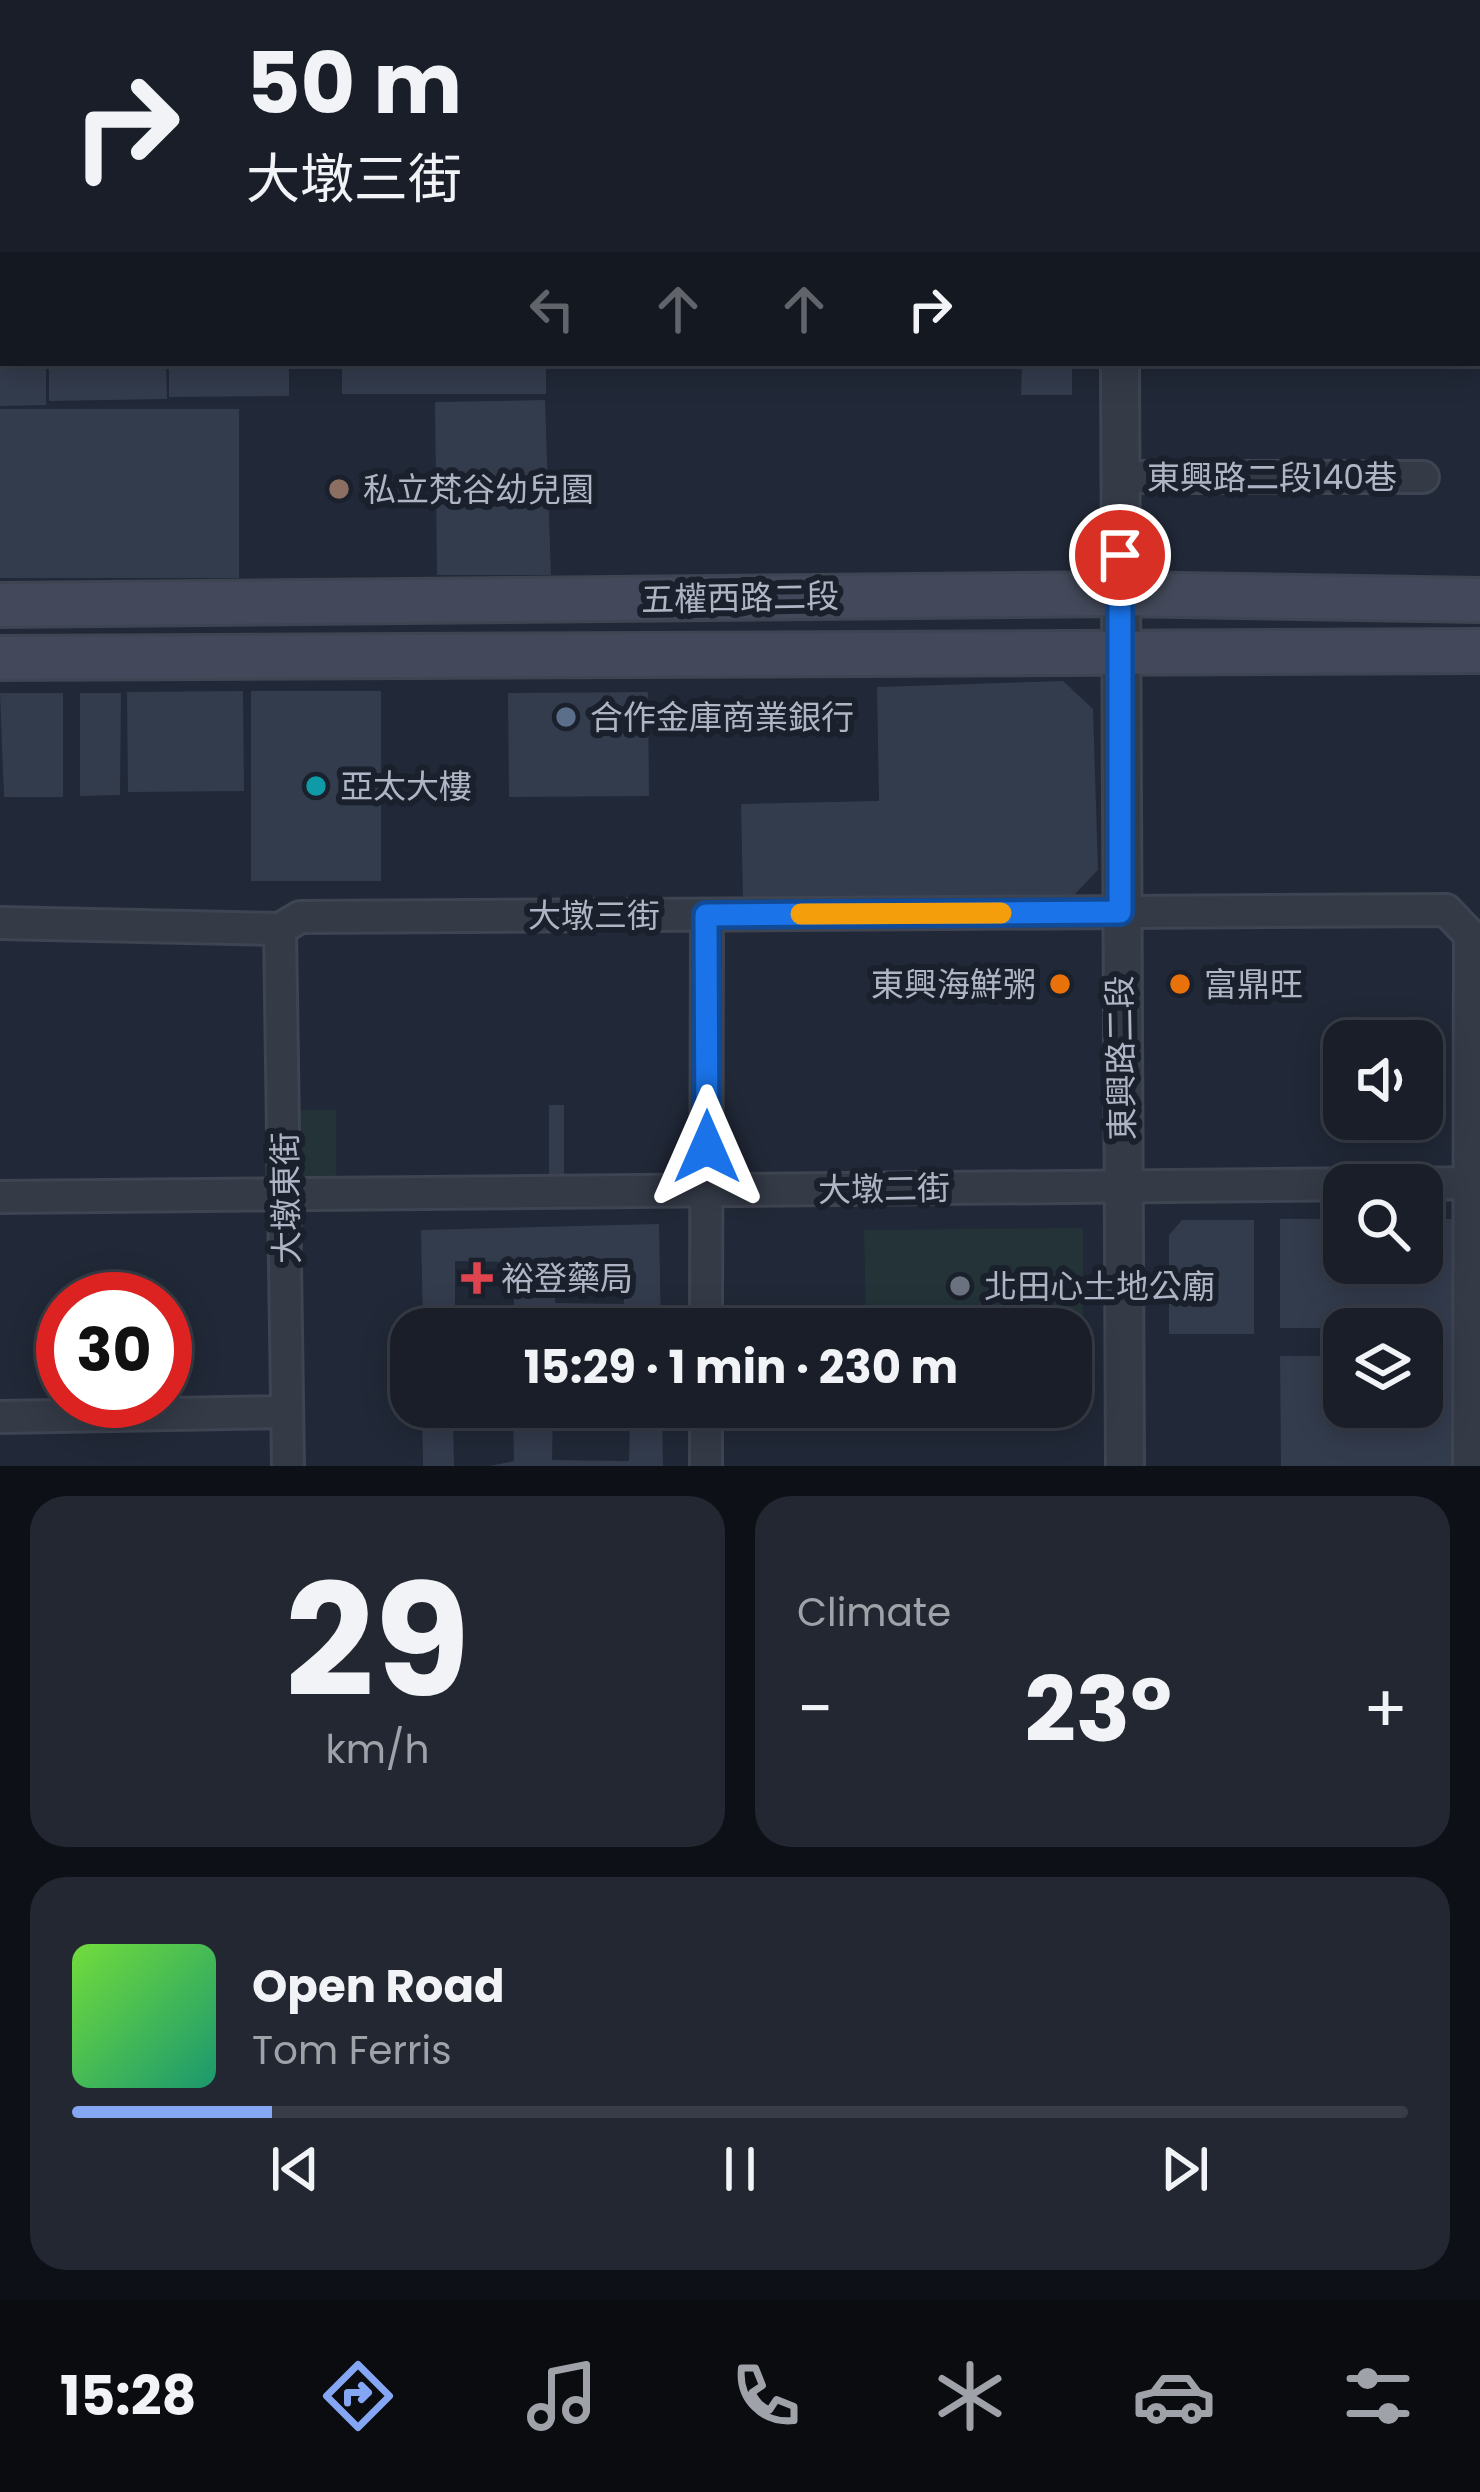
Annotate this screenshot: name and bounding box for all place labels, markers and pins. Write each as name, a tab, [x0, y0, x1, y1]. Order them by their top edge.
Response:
place label: 私立梵谷幼兒園	[363, 466, 594, 513]
marker: 私立梵谷幼兒園	[326, 476, 352, 502]
pin	[1069, 504, 1171, 606]
place label: 合作金庫商業銀行	[590, 694, 854, 741]
marker: 合作金庫商業銀行	[553, 704, 579, 730]
place label: 亞太大樓	[340, 763, 472, 810]
marker: 亞太大樓	[303, 773, 329, 799]
place label: 東興海鮮粥	[871, 961, 1036, 1008]
place label: 富鼎旺	[1204, 961, 1303, 1008]
marker: 東興海鮮粥	[1047, 971, 1073, 997]
marker: 富鼎旺	[1167, 971, 1193, 997]
place label: 裕登藥局	[501, 1255, 633, 1302]
place label: 北田心土地公廟	[984, 1263, 1215, 1310]
marker: 裕登藥局	[464, 1265, 490, 1291]
marker: 北田心土地公廟	[947, 1273, 973, 1299]

